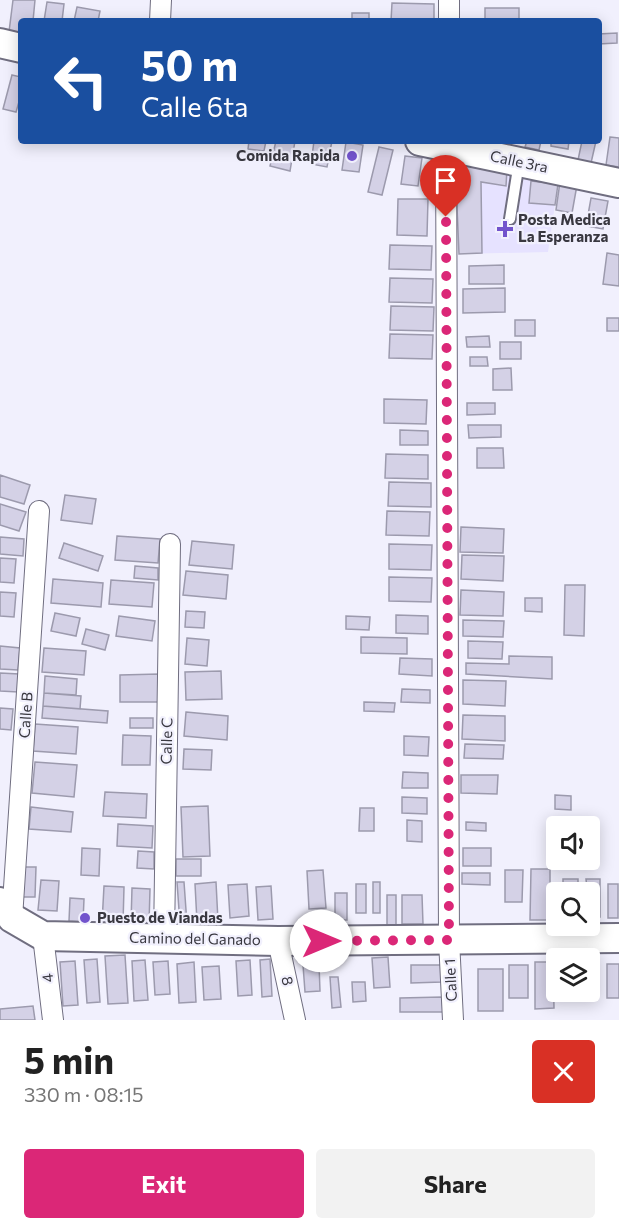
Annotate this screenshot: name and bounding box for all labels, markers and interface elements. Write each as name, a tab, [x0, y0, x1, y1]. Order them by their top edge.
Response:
text: 50 m	[141, 38, 238, 90]
icon: left	[42, 42, 120, 120]
text: Calle 6ta	[141, 90, 248, 123]
place label: Comida Rapida	[236, 146, 340, 164]
street label: Calle 3ra	[489, 146, 550, 176]
marker: Comida Rapida	[345, 149, 359, 163]
pin	[420, 155, 471, 217]
icon: arrive	[429, 164, 462, 197]
place label: Posta Medica La Esperanza	[518, 210, 611, 245]
marker: Posta Medica La Esperanza	[496, 220, 514, 238]
street label: Calle B	[14, 691, 36, 739]
street label: Calle C	[157, 717, 175, 765]
map controls	[546, 816, 600, 1002]
button: sound	[546, 816, 600, 870]
button: search	[546, 882, 600, 936]
place label: Puesto de Viandas	[97, 908, 223, 926]
position arrow	[289, 909, 353, 973]
marker: Puesto de Viandas	[78, 911, 92, 925]
street label: Camino del Ganado	[129, 928, 261, 948]
button: layers	[546, 948, 600, 1002]
street label: Calle 1	[440, 958, 460, 1002]
street label: 4	[38, 973, 56, 984]
street label: 8	[278, 974, 298, 987]
text: 5 min	[24, 1037, 114, 1081]
button: close	[532, 1040, 595, 1103]
text: 330 m · 08:15	[24, 1082, 143, 1106]
button: Exit	[24, 1149, 304, 1218]
button: Share	[316, 1149, 595, 1218]

